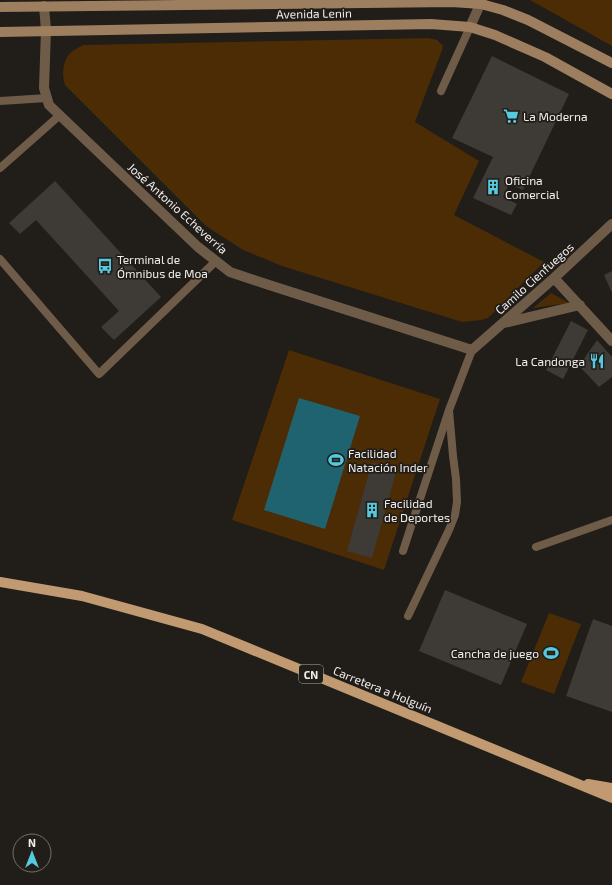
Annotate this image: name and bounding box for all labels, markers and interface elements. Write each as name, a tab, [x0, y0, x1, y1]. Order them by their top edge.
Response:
street label: Avenida Lenin	[276, 5, 352, 21]
supermarket icon: La Moderna	[502, 107, 520, 125]
place label: La Moderna	[523, 109, 587, 123]
street label: José Antonio Echeverría	[125, 160, 231, 256]
place label: Oficina Comercial	[505, 173, 560, 201]
building icon: Oficina Comercial	[484, 178, 502, 196]
street label: Camilo Cienfuegos	[492, 239, 576, 317]
place label: Terminal de Ómnibus de Moa	[117, 252, 208, 280]
bus stop icon: Terminal de Ómnibus de Moa	[96, 257, 114, 275]
restaurant icon: La Candonga	[588, 352, 606, 370]
place label: La Candonga	[515, 354, 585, 368]
place label: Facilidad Natación Inder	[348, 446, 428, 474]
sports icon: Facilidad Natación Inder	[327, 451, 345, 469]
place label: Facilidad de Deportes	[384, 496, 450, 524]
building icon: Facilidad de Deportes	[363, 501, 381, 519]
sports icon: Cancha de juego	[542, 644, 560, 662]
place label: Cancha de juego	[451, 646, 539, 661]
street label: Carretera a Holguín	[331, 663, 435, 715]
road number: CN	[299, 665, 323, 683]
north arrow	[12, 833, 52, 873]
text: N	[28, 836, 36, 849]

